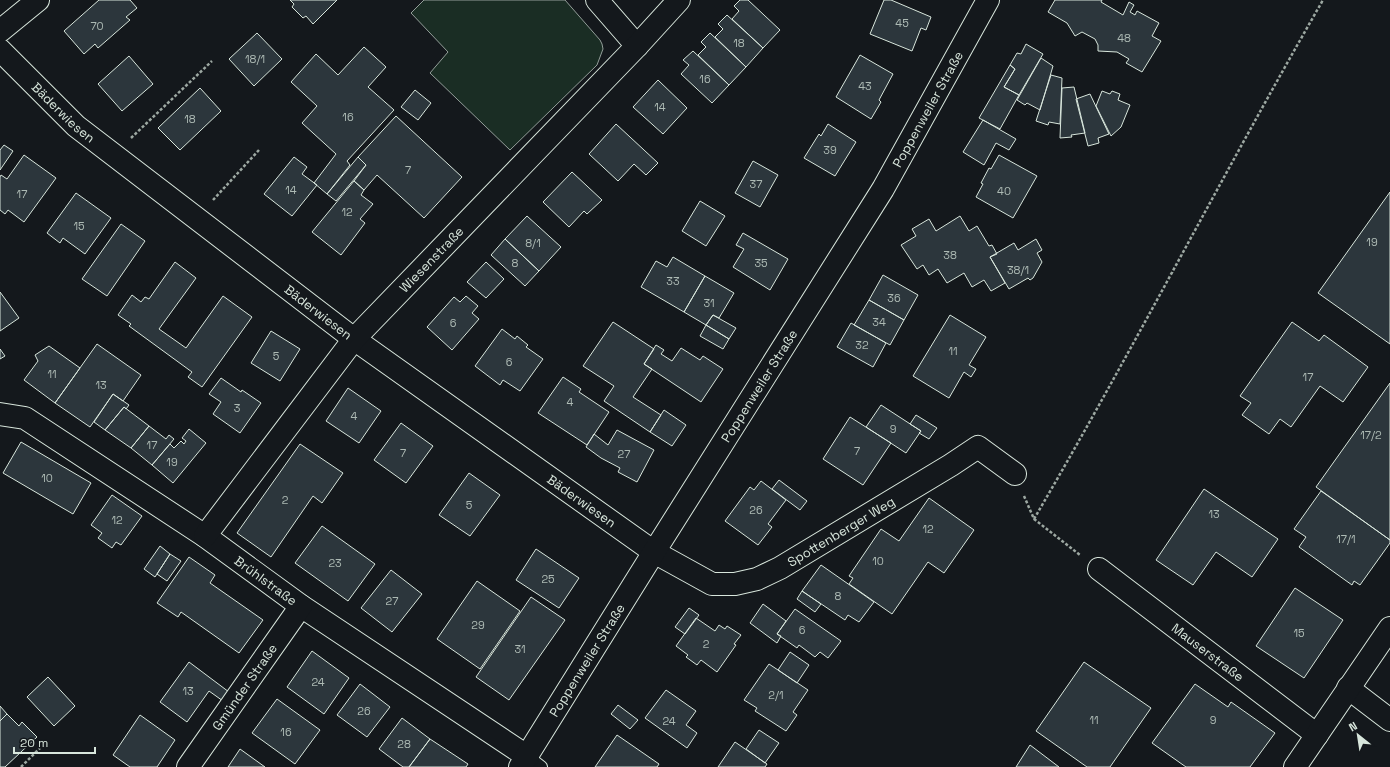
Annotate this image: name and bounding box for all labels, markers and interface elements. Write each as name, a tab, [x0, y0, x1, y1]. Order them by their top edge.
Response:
house number: 45	[895, 16, 909, 30]
house number: 70	[90, 19, 104, 33]
house number: 48	[1117, 31, 1131, 45]
house number: 18	[733, 36, 745, 50]
street label: Poppenweiler Straße	[888, 48, 967, 170]
house number: 18/1	[245, 52, 265, 66]
house number: 16	[699, 72, 711, 86]
street label: Bäderwiesen	[28, 78, 99, 146]
house number: 43	[858, 79, 872, 93]
house number: 14	[654, 100, 666, 114]
house number: 16	[342, 110, 354, 124]
house number: 18	[184, 112, 196, 126]
house number: 39	[823, 143, 837, 157]
house number: 7	[405, 163, 411, 177]
house number: 37	[750, 177, 762, 191]
house number: 14	[285, 183, 297, 197]
house number: 40	[997, 184, 1011, 198]
house number: 17	[17, 187, 27, 201]
house number: 12	[341, 205, 353, 219]
house number: 15	[73, 219, 85, 233]
street label: Wiesenstraße	[395, 222, 467, 296]
house number: 19	[1366, 235, 1378, 249]
house number: 8/1	[525, 236, 541, 250]
house number: 38	[943, 248, 957, 262]
house number: 8	[512, 256, 519, 270]
house number: 35	[754, 256, 768, 270]
house number: 38/1	[1007, 263, 1029, 277]
house number: 33	[666, 274, 680, 288]
street label: Bäderwiesen	[281, 281, 356, 343]
house number: 36	[887, 291, 901, 305]
house number: 31	[703, 296, 715, 310]
house number: 34	[872, 315, 886, 329]
house number: 6	[450, 316, 457, 330]
street label: Poppenweiler Straße	[717, 326, 801, 445]
house number: 32	[855, 338, 869, 352]
house number: 11	[948, 344, 958, 358]
house number: 5	[273, 349, 280, 363]
house number: 6	[506, 355, 513, 369]
house number: 11	[47, 367, 57, 381]
house number: 17	[1303, 370, 1313, 384]
house number: 13	[95, 378, 107, 392]
house number: 4	[567, 395, 574, 409]
house number: 3	[234, 401, 241, 415]
house number: 4	[351, 409, 358, 423]
house number: 9	[890, 422, 897, 436]
house number: 17/2	[1360, 428, 1382, 442]
house number: 17	[147, 438, 157, 452]
house number: 7	[854, 444, 860, 458]
house number: 7	[400, 446, 406, 460]
house number: 27	[618, 447, 630, 461]
house number: 19	[166, 455, 178, 469]
street label: Bäderwiesen	[544, 470, 620, 531]
house number: 10	[41, 471, 53, 485]
street label: Spottenberger Weg	[784, 492, 898, 570]
house number: 2	[282, 493, 289, 507]
house number: 5	[466, 498, 473, 512]
house number: 26	[749, 503, 763, 517]
house number: 13	[1208, 507, 1220, 521]
house number: 12	[111, 513, 123, 527]
house number: 12	[922, 522, 934, 536]
house number: 17/1	[1336, 532, 1356, 546]
street label: Brühlstraße	[231, 552, 301, 609]
house number: 10	[872, 554, 884, 568]
house number: 23	[328, 556, 342, 570]
house number: 25	[541, 572, 555, 586]
house number: 8	[835, 589, 842, 603]
house number: 27	[386, 594, 398, 608]
street label: Poppenweiler Straße	[545, 600, 628, 720]
house number: 29	[471, 618, 485, 632]
street label: Mauserstraße	[1168, 619, 1248, 685]
house number: 6	[799, 623, 806, 637]
house number: 15	[1293, 626, 1305, 640]
house number: 2	[703, 637, 710, 651]
street label: Gmünder Straße	[208, 640, 281, 733]
house number: 31	[514, 642, 526, 656]
house number: 24	[311, 675, 325, 689]
house number: 13	[182, 684, 194, 698]
house number: 2/1	[768, 688, 784, 702]
house number: 26	[357, 704, 371, 718]
house number: 11	[1089, 713, 1099, 727]
house number: 9	[1210, 713, 1217, 727]
house number: 24	[662, 714, 676, 728]
north arrow	[1338, 715, 1378, 755]
text: N	[1346, 718, 1360, 734]
house number: 16	[280, 725, 292, 739]
scale bar	[14, 729, 95, 755]
text: 20 m	[20, 735, 48, 751]
house number: 28	[397, 737, 411, 751]

